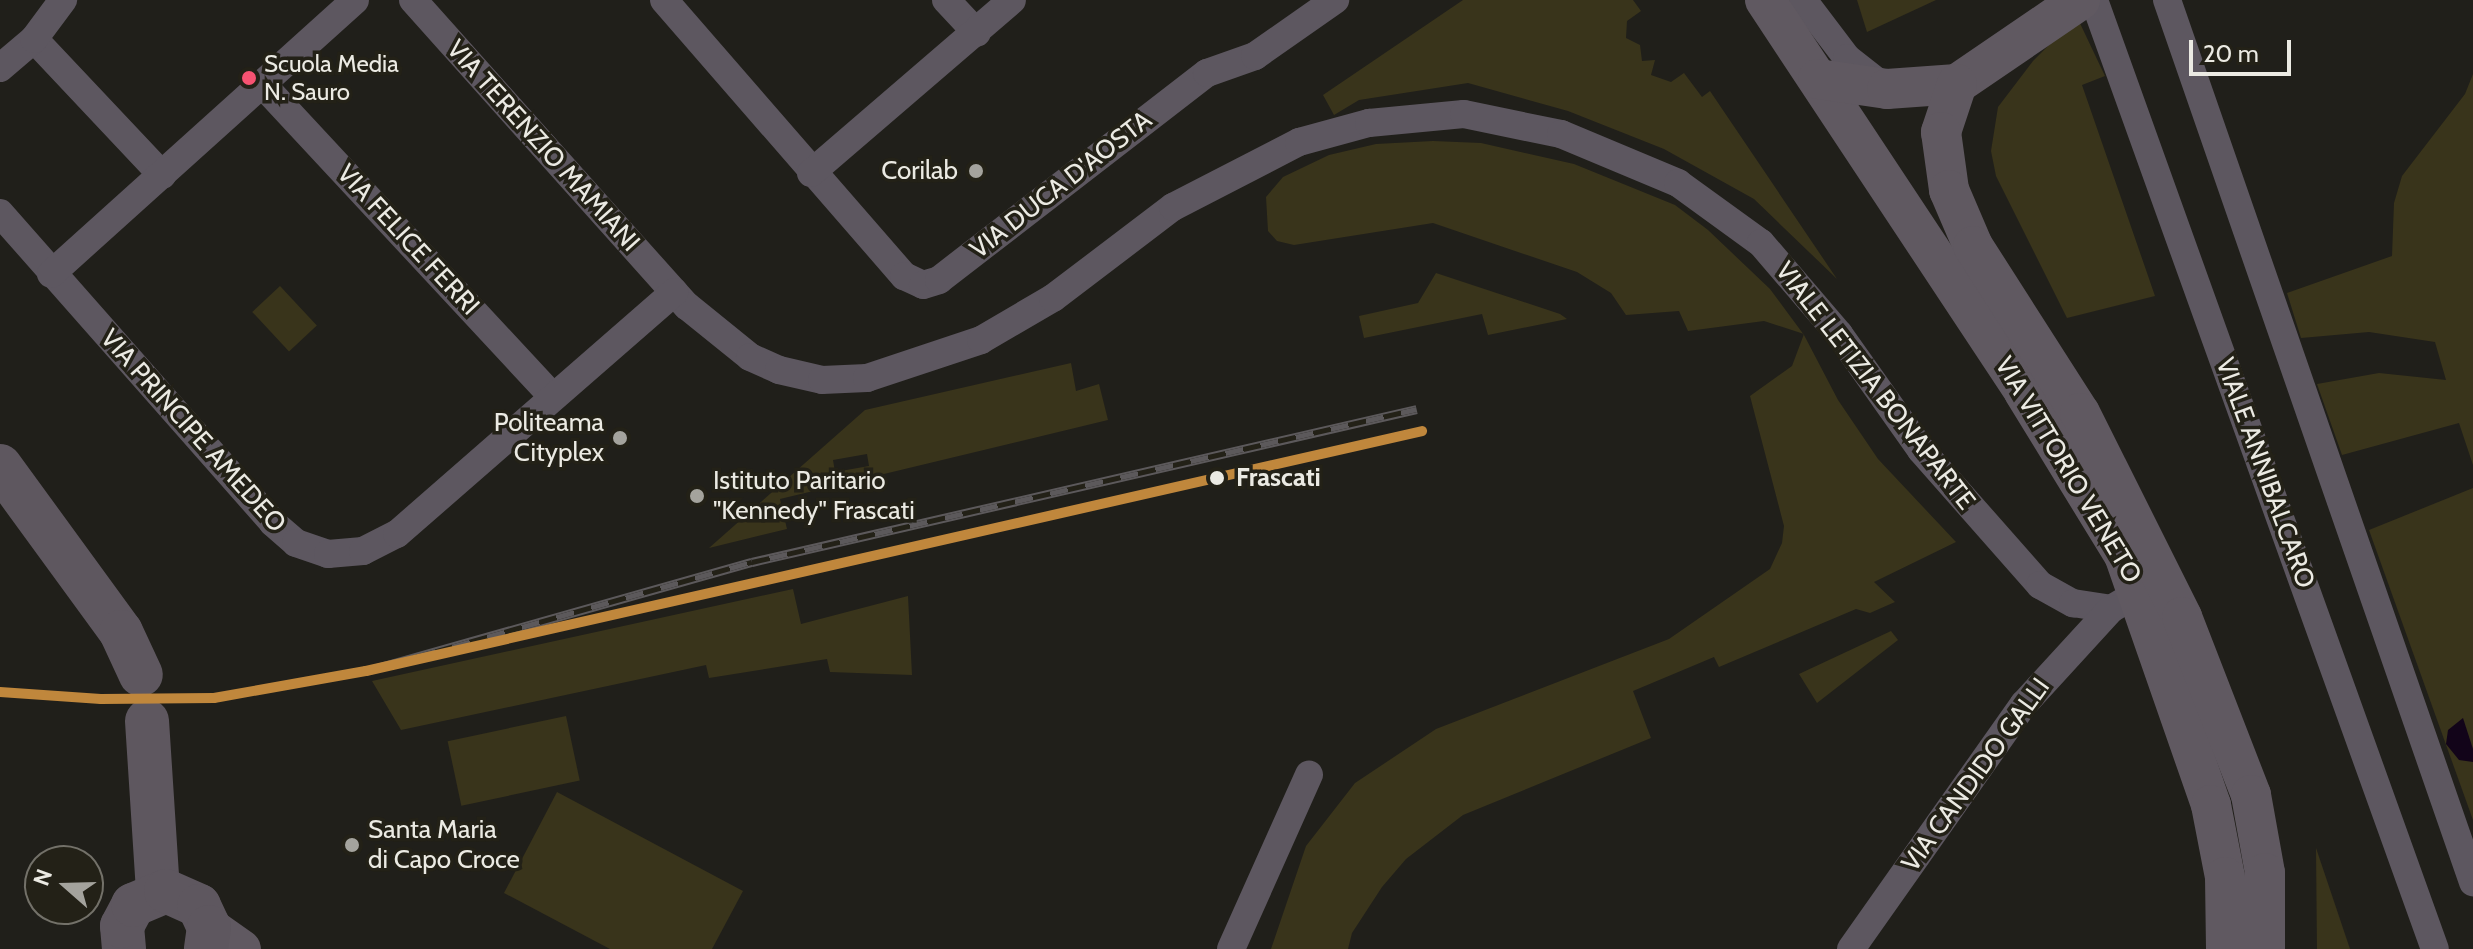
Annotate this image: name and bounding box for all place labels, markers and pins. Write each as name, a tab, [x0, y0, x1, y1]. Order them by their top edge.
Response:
place label: Scuola Media N. Sauro	[264, 50, 399, 106]
marker: Scuola Media N. Sauro	[241, 70, 257, 86]
place label: Corilab	[881, 155, 958, 187]
marker: Corilab	[965, 160, 987, 182]
place label: Politeama Cityplex	[494, 407, 604, 468]
marker: Politeama Cityplex	[611, 429, 629, 447]
place label: Frascati	[1236, 462, 1321, 494]
place label: Istituto Paritario "Kennedy" Frascati	[713, 465, 915, 526]
marker: Frascati	[1205, 466, 1229, 490]
marker: Istituto Paritario "Kennedy" Frascati	[688, 487, 706, 505]
place label: Santa Maria di Capo Croce	[368, 814, 520, 876]
marker: Santa Maria di Capo Croce	[343, 836, 361, 854]

